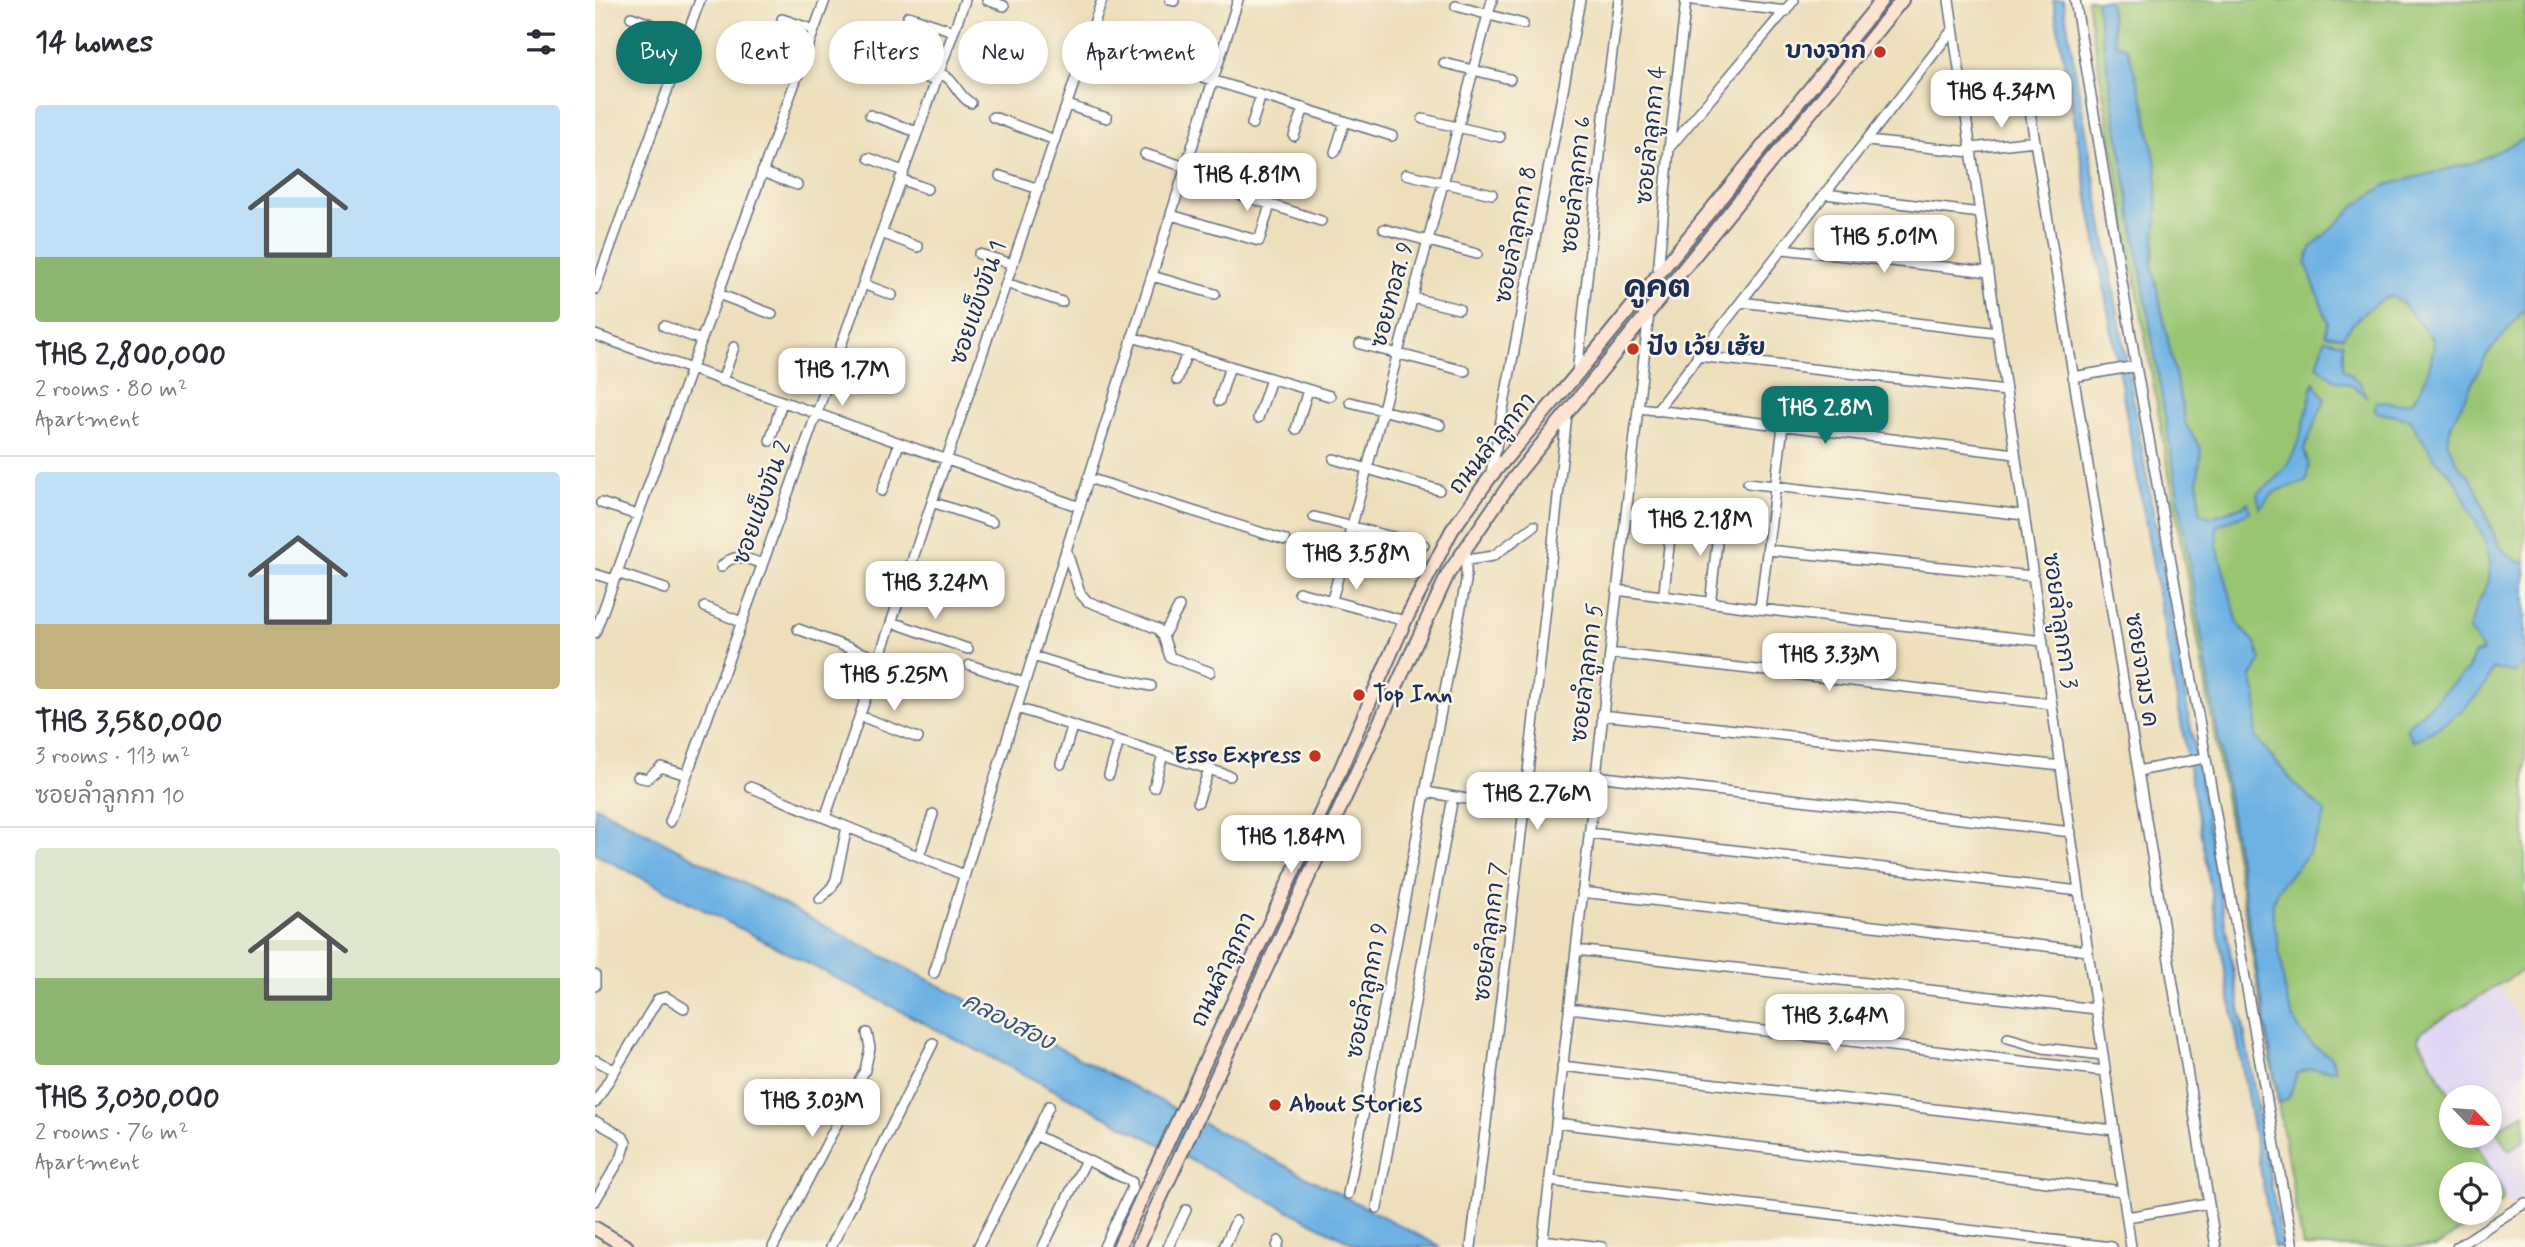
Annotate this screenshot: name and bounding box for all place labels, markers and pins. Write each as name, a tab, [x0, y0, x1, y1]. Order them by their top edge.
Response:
place label: บางจาก	[1785, 37, 1866, 67]
marker: บางจาก	[1872, 44, 1888, 60]
pin: THB 4.34M	[1921, 71, 2081, 130]
pin: THB 4.81M	[1167, 154, 1327, 213]
pin: THB 5.01M	[1804, 216, 1964, 275]
place label: ปัง เว้ย เฮ้ย	[1647, 332, 1765, 364]
marker: ปัง เว้ย เฮ้ย	[1625, 341, 1641, 357]
pin: THB 1.7M	[770, 348, 914, 408]
pin: THB 2.8M	[1753, 386, 1897, 446]
pin: THB 2.18M	[1620, 498, 1780, 558]
pin: THB 3.58M	[1276, 532, 1436, 592]
pin: THB 3.24M	[855, 562, 1015, 621]
pin: THB 3.33M	[1749, 634, 1909, 693]
pin: THB 5.25M	[814, 654, 974, 713]
place label: Top Inn	[1373, 680, 1452, 710]
marker: Top Inn	[1351, 687, 1367, 703]
place label: Esso Express	[1174, 741, 1302, 771]
marker: Esso Express	[1307, 748, 1323, 764]
pin: THB 2.76M	[1457, 772, 1617, 832]
pin: THB 1.84M	[1211, 816, 1371, 875]
pin: THB 3.64M	[1755, 995, 1915, 1054]
pin: THB 3.03M	[732, 1080, 892, 1139]
place label: About Stories	[1289, 1090, 1422, 1120]
marker: About Stories	[1267, 1097, 1283, 1113]

